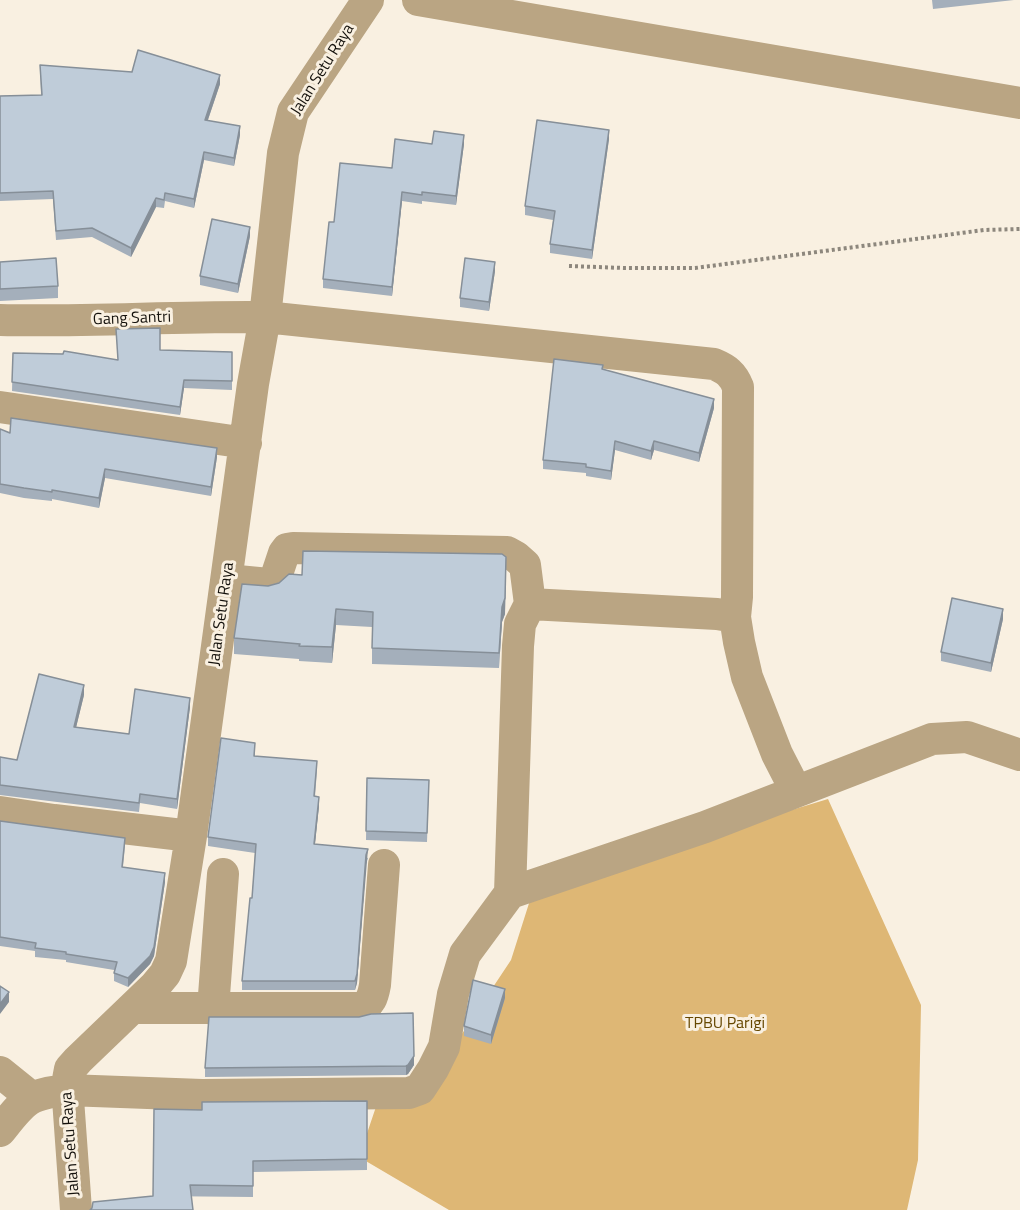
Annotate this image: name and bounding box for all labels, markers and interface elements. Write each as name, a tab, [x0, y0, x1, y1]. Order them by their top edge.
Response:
street label: Jalan Setu Raya	[287, 21, 359, 119]
street label: Gang Santri	[93, 308, 171, 330]
street label: Jalan Setu Raya	[205, 561, 239, 667]
park label: TPBU Parigi	[685, 1014, 765, 1034]
street label: Jalan Setu Raya	[58, 1091, 84, 1197]

